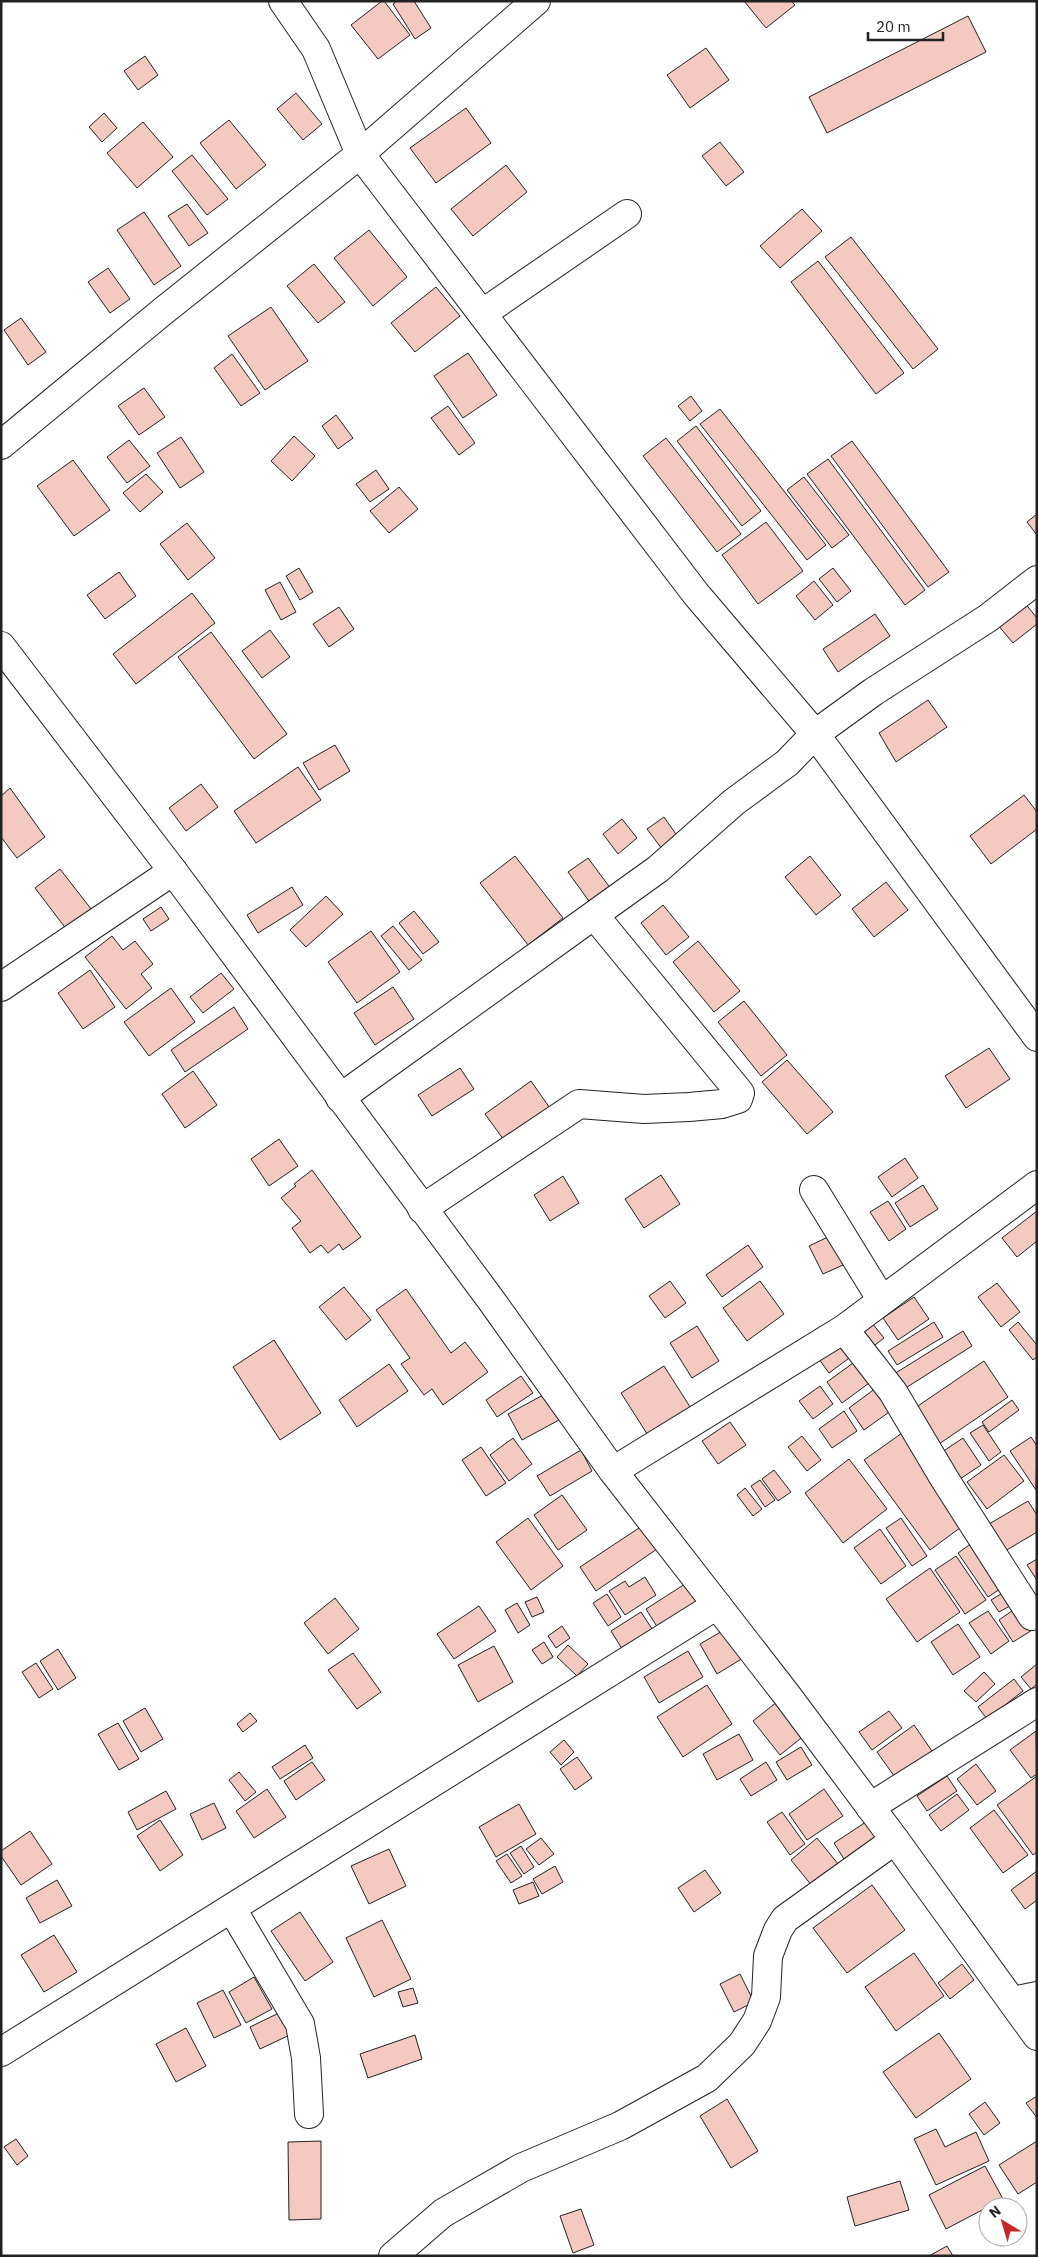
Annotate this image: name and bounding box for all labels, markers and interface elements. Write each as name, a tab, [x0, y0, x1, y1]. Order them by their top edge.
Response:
scale bar	[868, 10, 943, 42]
text: 20 m	[876, 17, 911, 36]
north arrow	[978, 2197, 1028, 2247]
text: N	[985, 2202, 1005, 2222]

